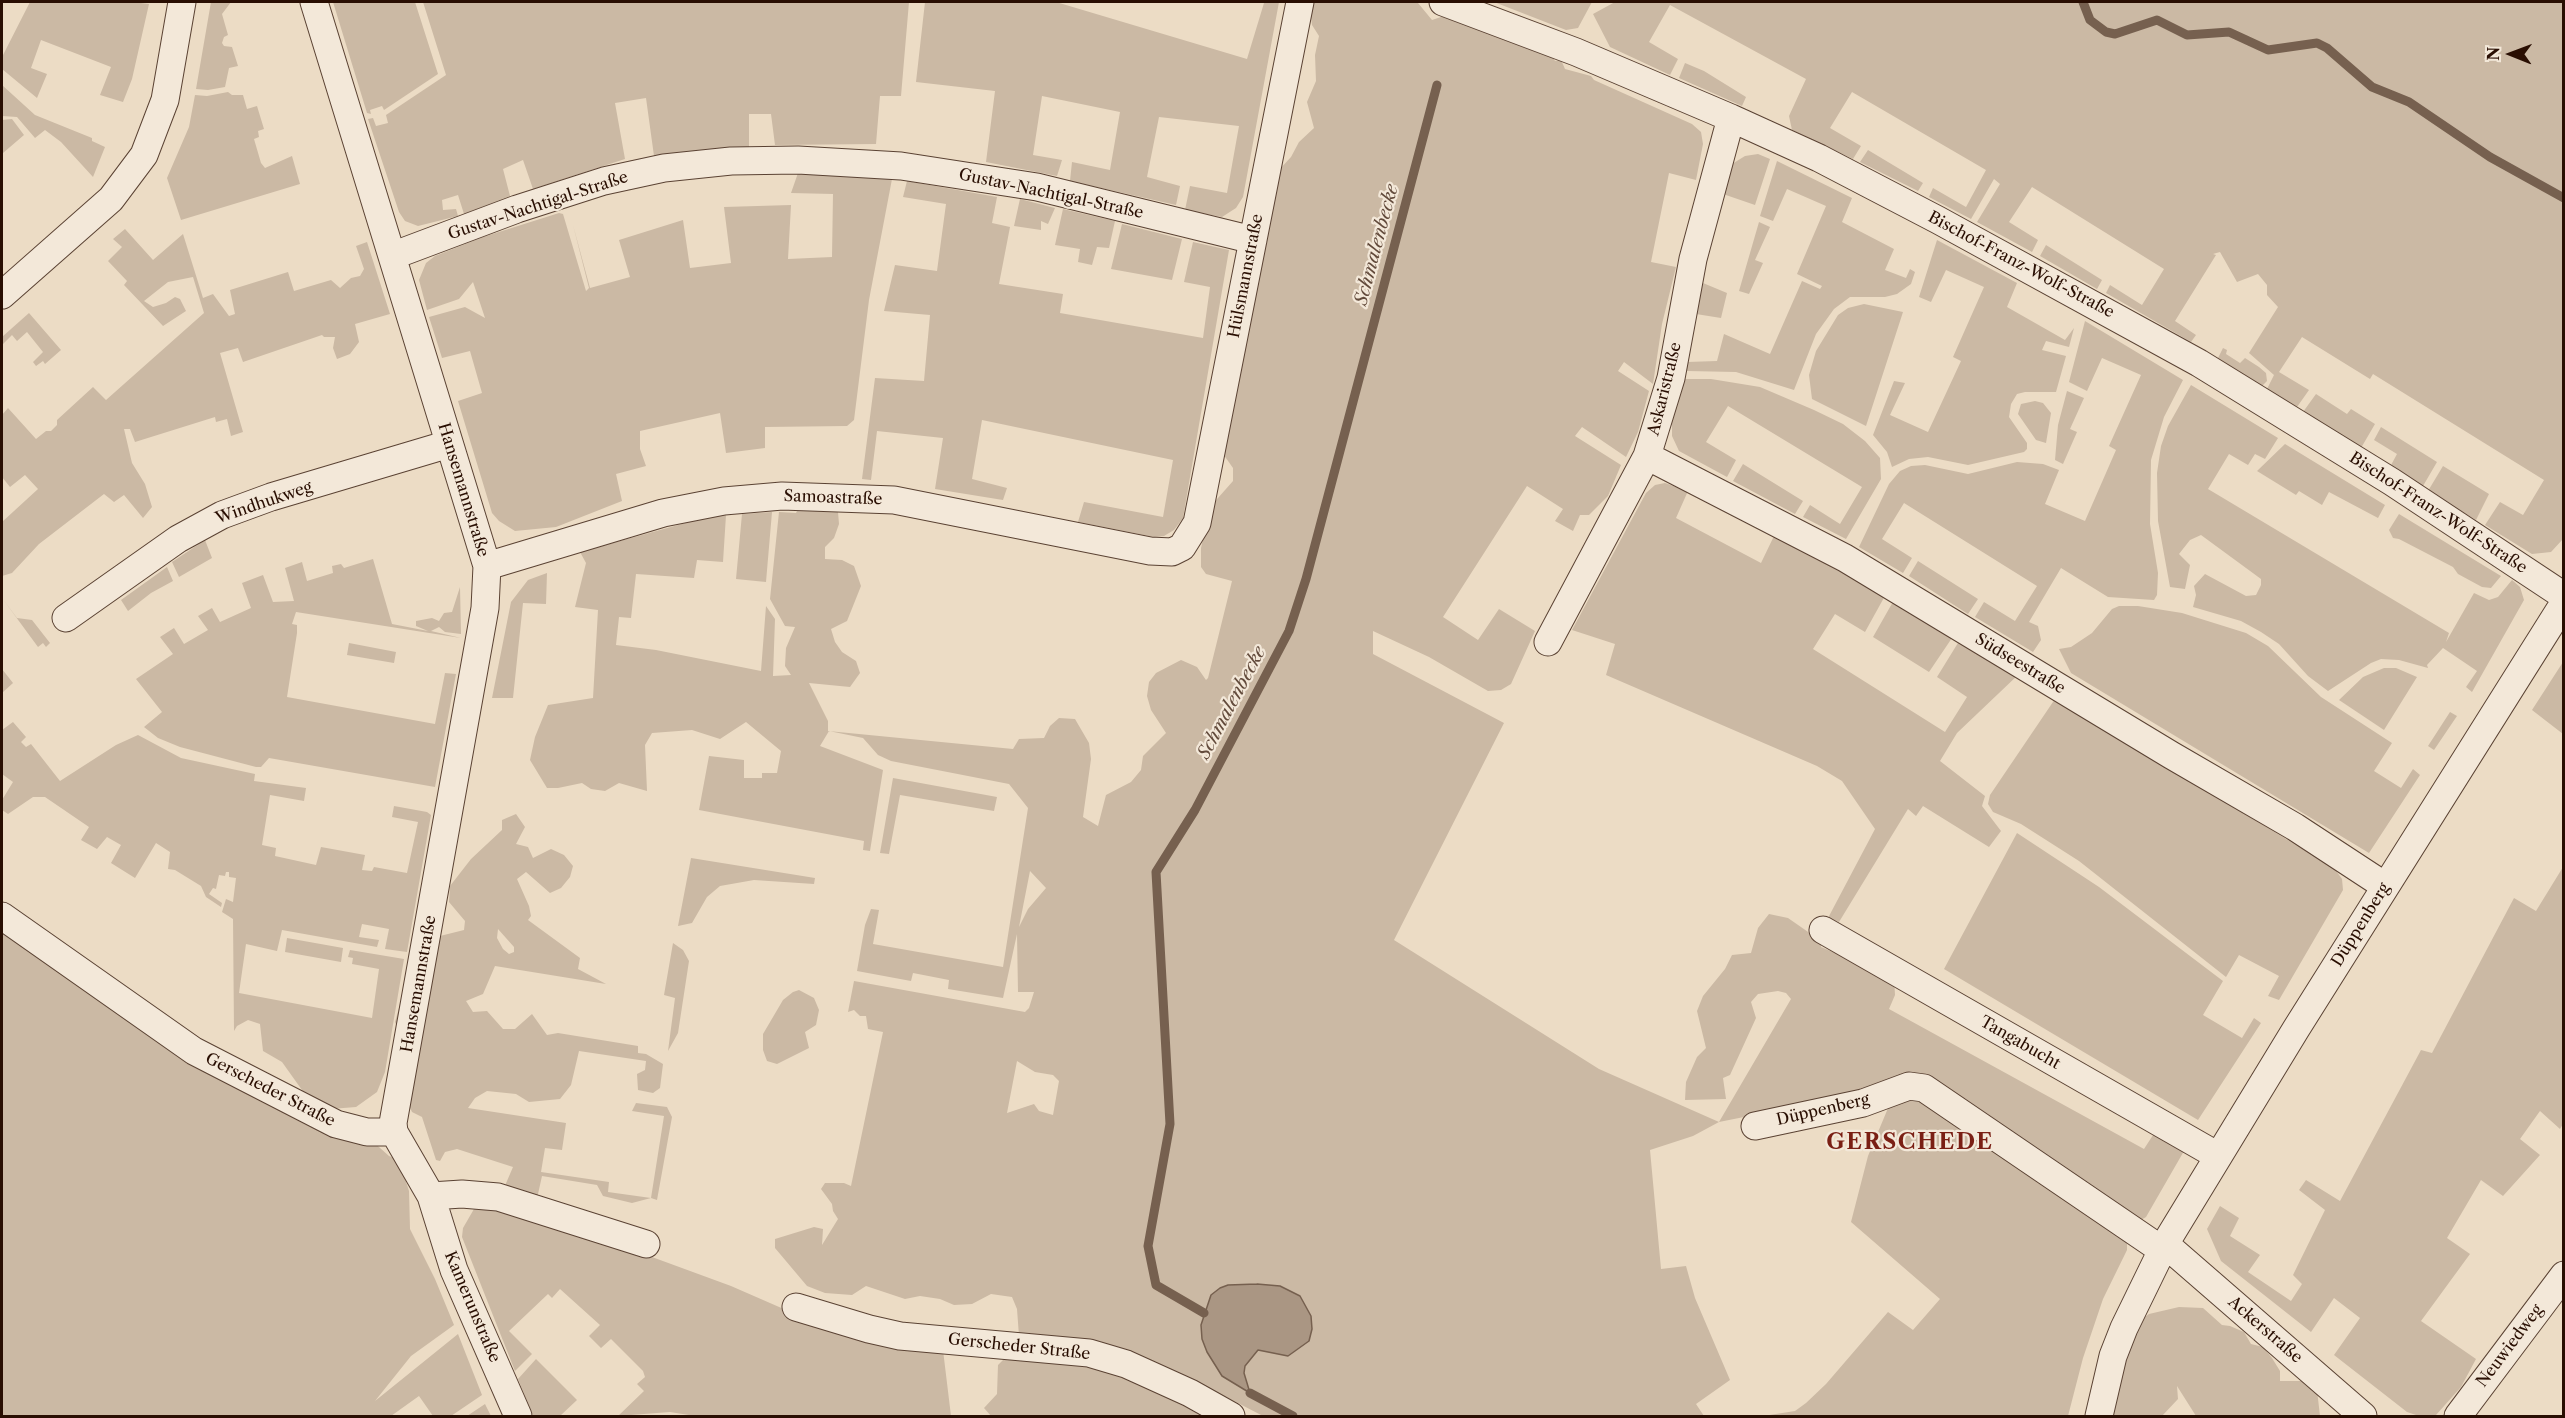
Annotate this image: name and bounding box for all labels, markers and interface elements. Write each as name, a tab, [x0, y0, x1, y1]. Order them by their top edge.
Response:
north arrow	[2481, 24, 2541, 84]
text: N	[2483, 47, 2503, 61]
street label: Gustav-Nachtigal-Straße	[957, 165, 1145, 223]
street label: Gustav-Nachtigal-Straße	[446, 168, 630, 244]
water label: Schmalenbecke	[1350, 182, 1404, 308]
street label: Bischof-Franz-Wolf-Straße	[1925, 208, 2117, 322]
street label: Hülsmannstraße	[1225, 212, 1267, 340]
street label: Askaristraße	[1644, 340, 1686, 438]
street label: Hansemannstraße	[433, 421, 493, 559]
street label: Bischof-Franz-Wolf-Straße	[2346, 448, 2530, 578]
street label: Windhukweg	[213, 477, 315, 529]
street label: Samoastraße	[783, 487, 883, 509]
street label: Südseestraße	[1972, 630, 2068, 698]
water label: Schmalenbecke	[1193, 643, 1271, 763]
street label: Düppenberg	[2328, 880, 2394, 970]
street label: Hansemannstraße	[397, 914, 441, 1054]
street label: Tangabucht	[1977, 1012, 2063, 1074]
street label: Gerscheder Straße	[202, 1049, 338, 1131]
street label: Düppenberg	[1775, 1090, 1871, 1130]
district label: GERSCHEDE	[1826, 1130, 1994, 1156]
street label: Kamerunstraße	[440, 1248, 504, 1366]
street label: Ackerstraße	[2224, 1293, 2306, 1367]
street label: Neuwiedweg	[2473, 1301, 2547, 1391]
street label: Gerscheder Straße	[947, 1330, 1091, 1364]

